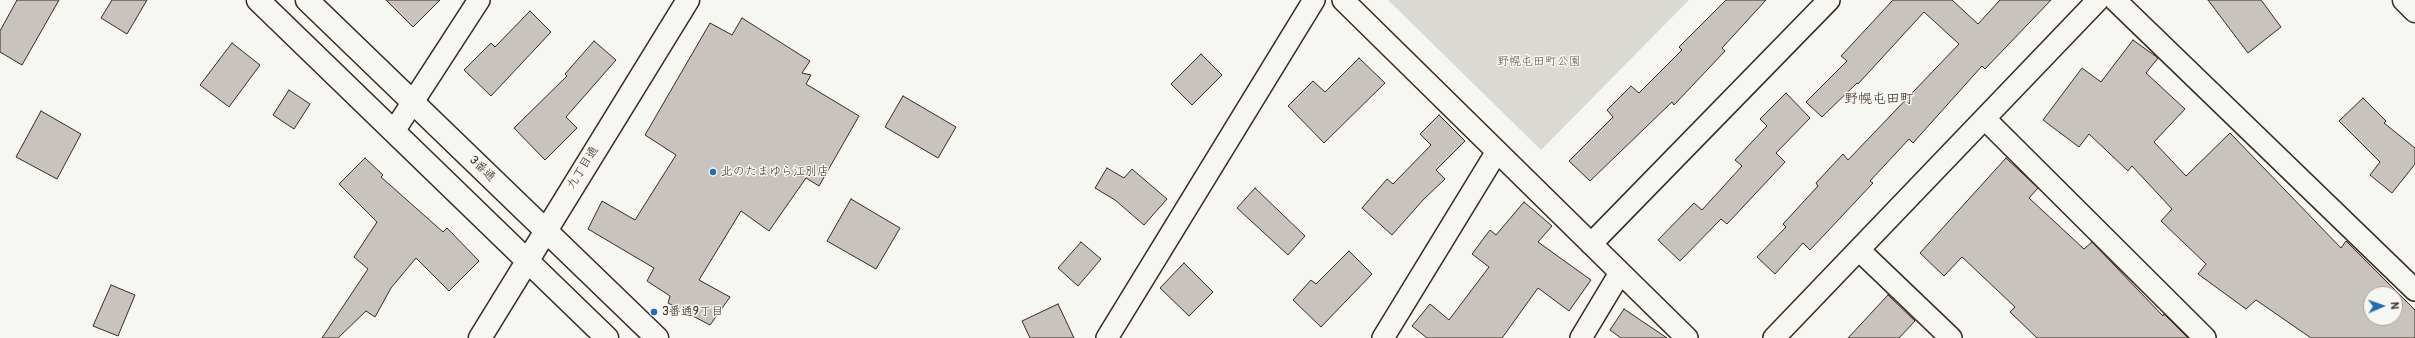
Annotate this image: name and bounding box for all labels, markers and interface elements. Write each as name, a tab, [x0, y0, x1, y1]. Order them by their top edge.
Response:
park label: 野幌屯田町公園	[1497, 55, 1581, 69]
district label: 野幌屯田町	[1844, 91, 1914, 107]
street label: 九丁目通	[564, 144, 602, 192]
street label: 3番通	[466, 153, 498, 185]
place label: 北のたまゆら江別店	[721, 165, 829, 179]
marker: 北のたまゆら江別店	[708, 167, 718, 177]
north arrow	[2363, 286, 2403, 326]
text: N	[2388, 302, 2401, 310]
place label: 3番通9丁目	[662, 305, 723, 319]
marker: 3番通9丁目	[649, 307, 659, 317]

